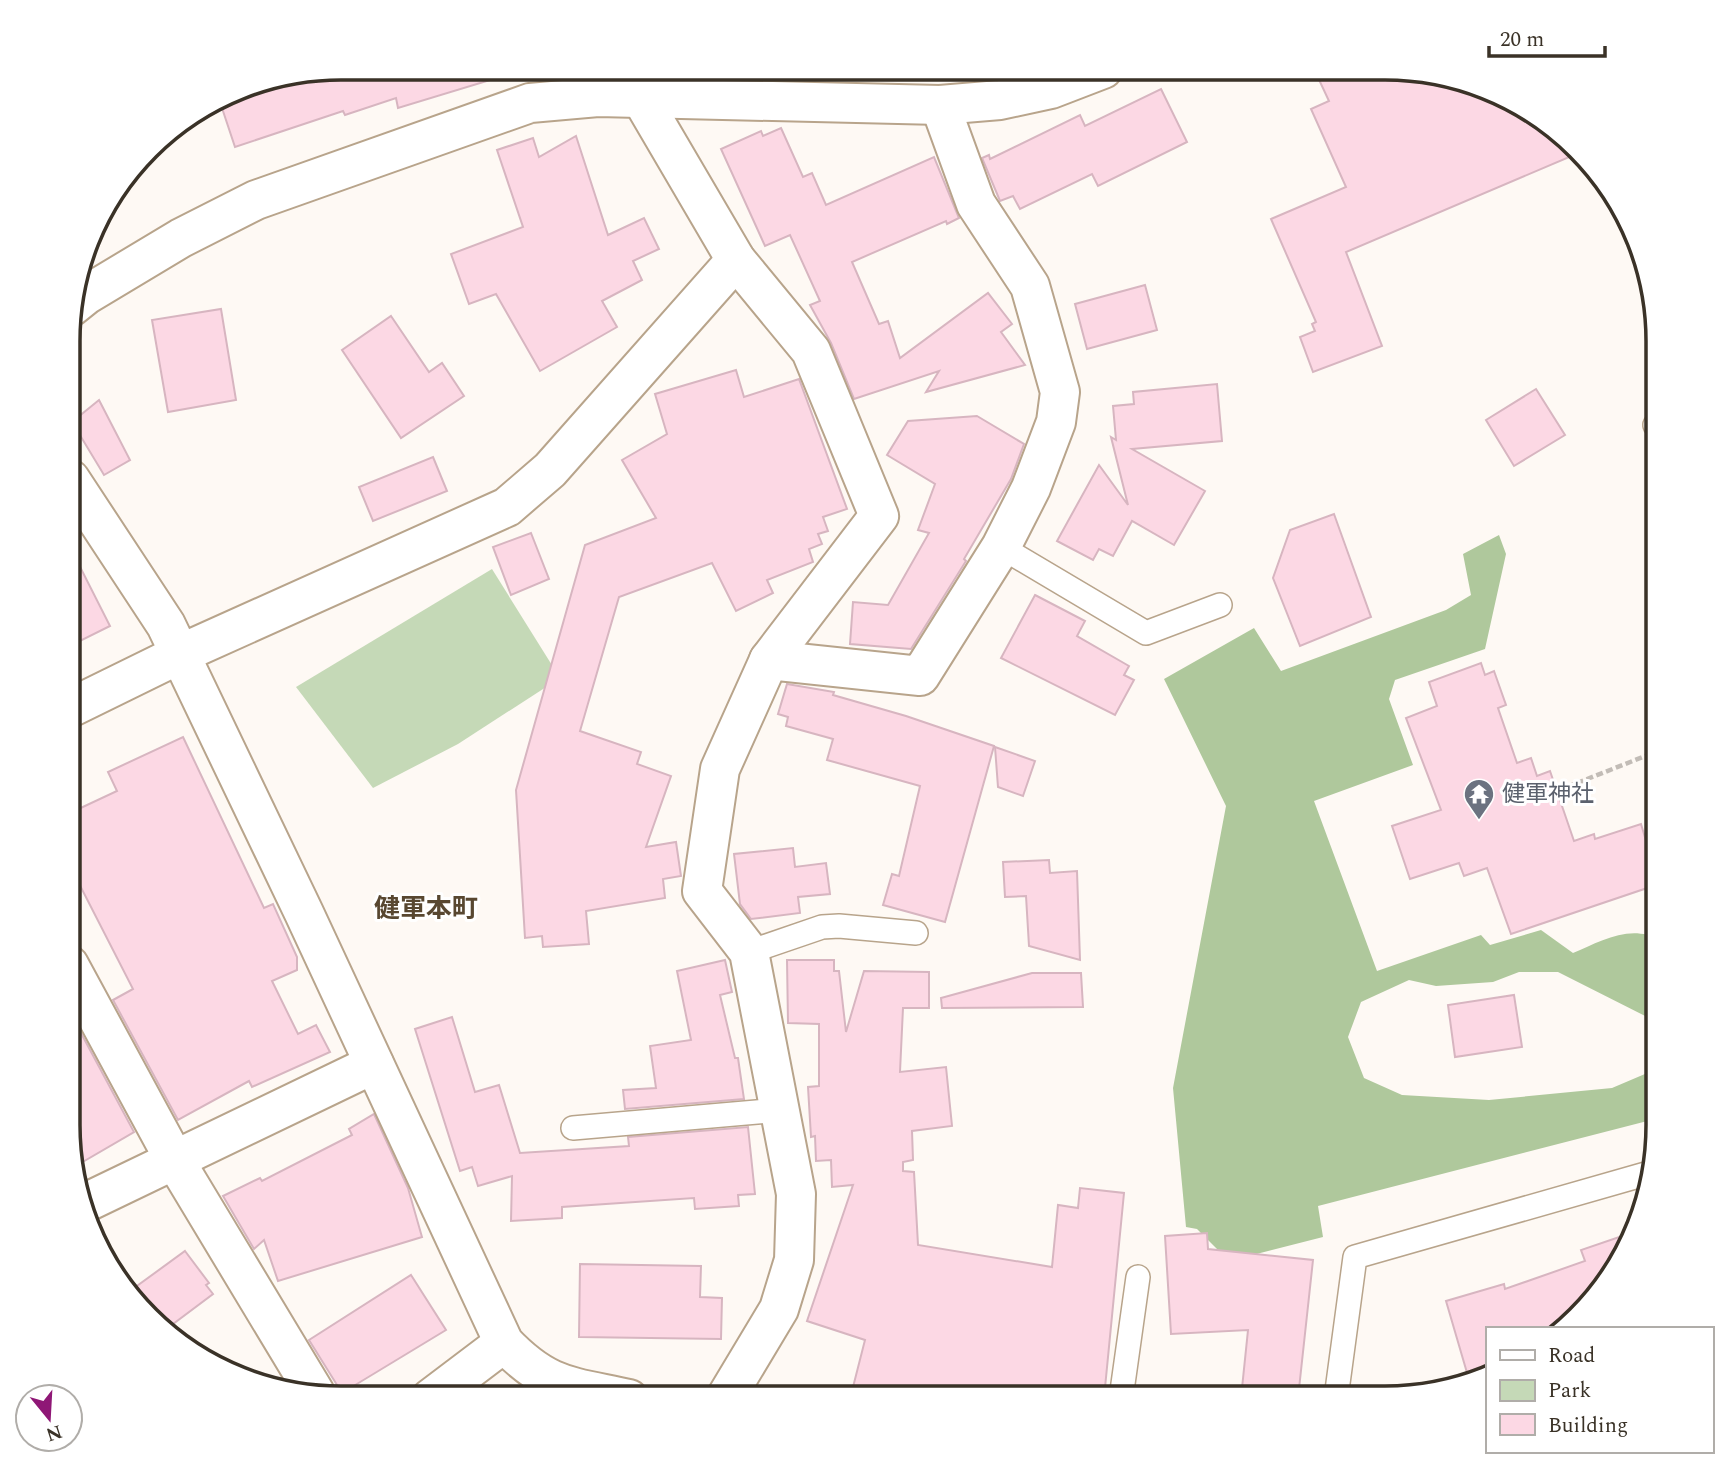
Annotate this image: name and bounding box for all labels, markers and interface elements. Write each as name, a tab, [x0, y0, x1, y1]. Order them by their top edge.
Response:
scale bar	[1489, 14, 1604, 58]
text: 20 m	[1500, 24, 1544, 56]
temple icon: 健軍神社	[1462, 777, 1496, 821]
place label: 健軍神社	[1502, 777, 1594, 812]
district label: 健軍本町	[374, 889, 478, 929]
legend	[1486, 1327, 1713, 1453]
text: Road	[1548, 1340, 1595, 1372]
text: Park	[1548, 1375, 1592, 1407]
north arrow	[14, 1383, 84, 1453]
text: Building	[1548, 1410, 1628, 1442]
text: N	[42, 1417, 66, 1449]

